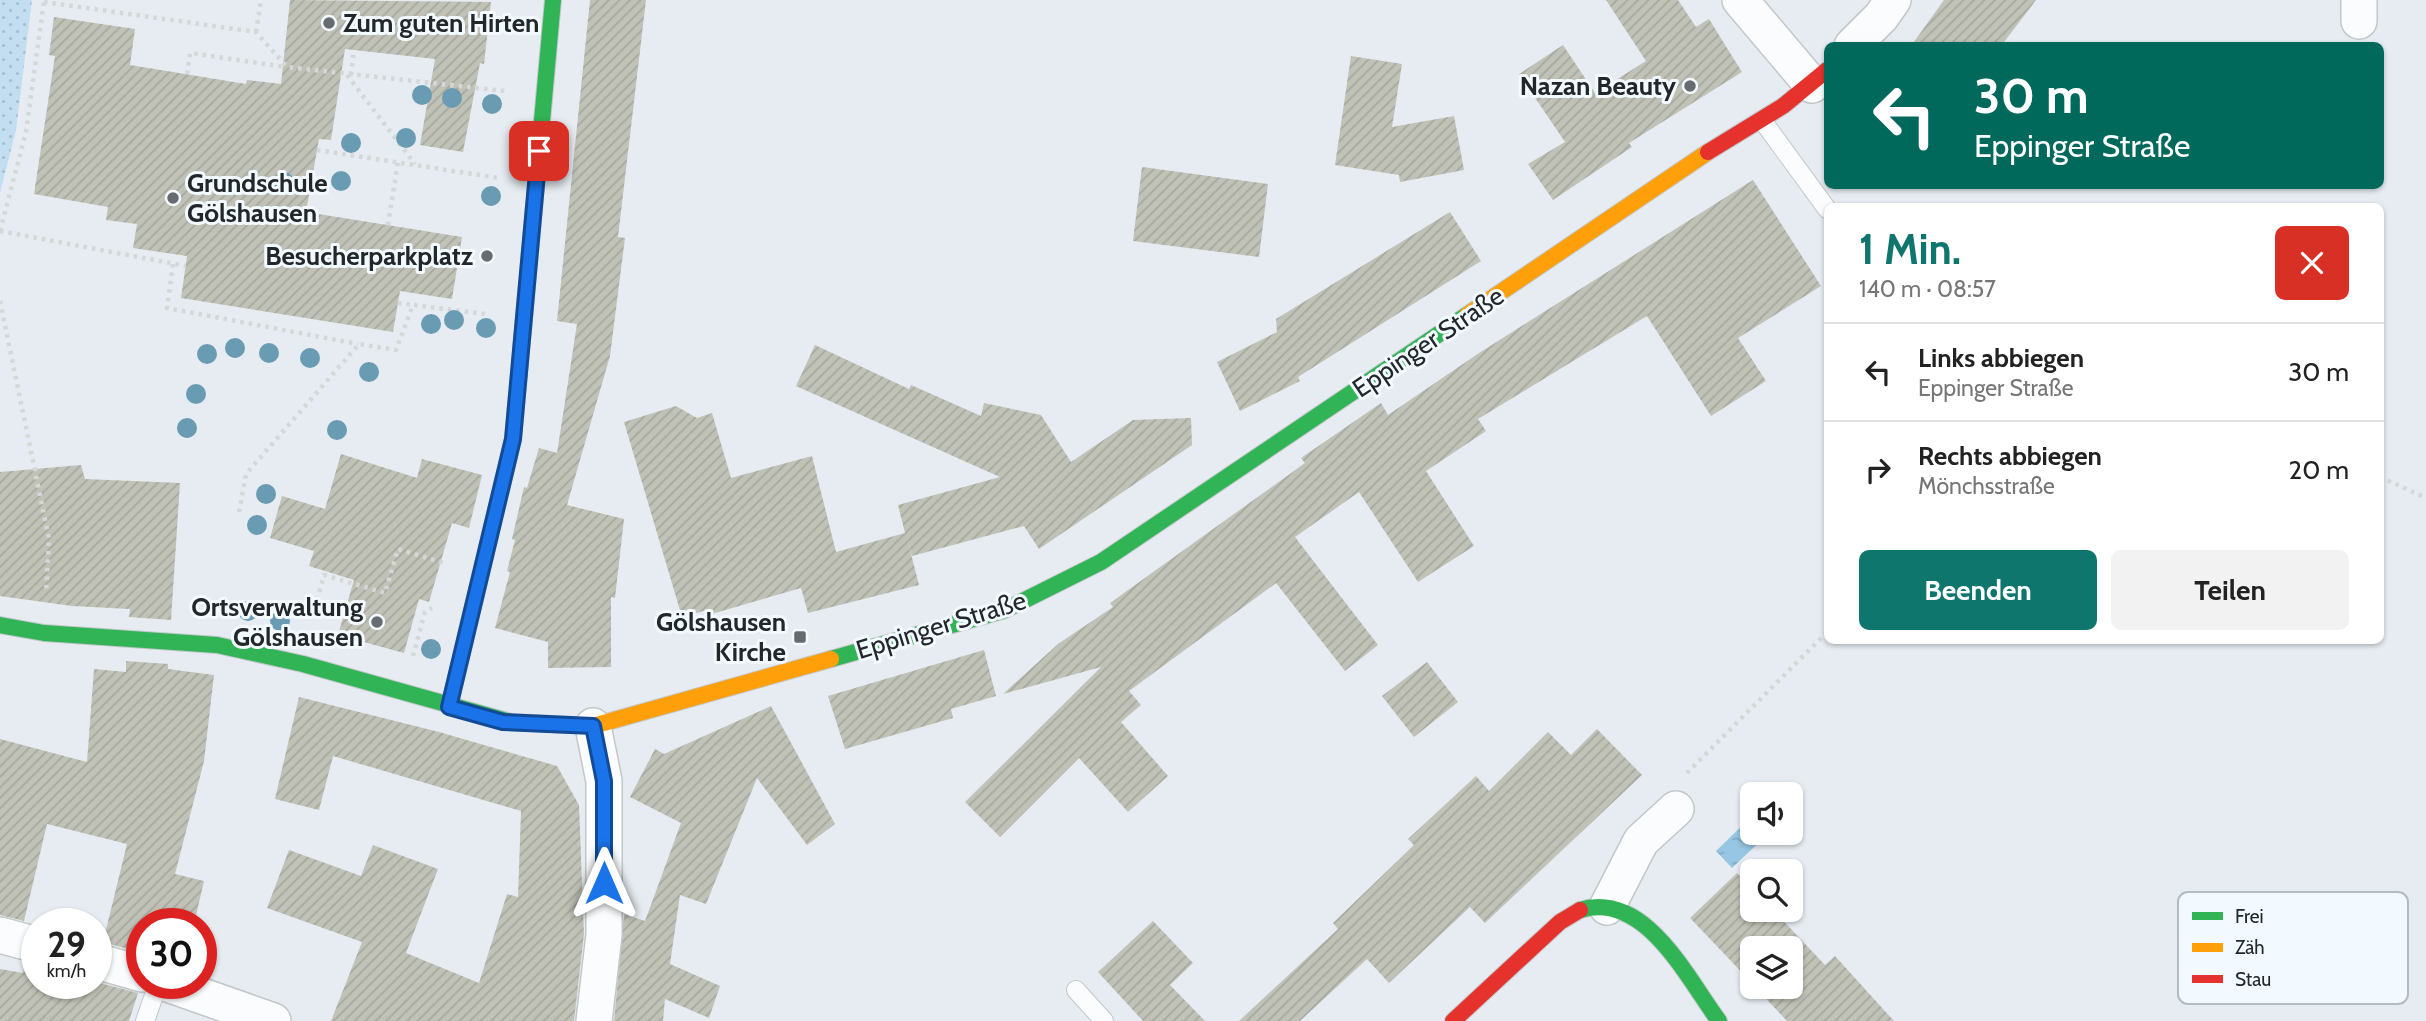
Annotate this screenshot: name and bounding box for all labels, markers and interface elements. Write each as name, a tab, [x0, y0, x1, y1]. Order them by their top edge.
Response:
place label: Zum guten Hirten	[343, 7, 539, 39]
marker: Zum guten Hirten	[321, 15, 337, 31]
text: 30 m	[1974, 66, 2089, 125]
place label: Nazan Beauty	[1520, 70, 1676, 102]
icon: left	[1859, 70, 1950, 161]
marker: Nazan Beauty	[1682, 78, 1698, 94]
pin	[509, 121, 569, 181]
text: Eppinger Straße	[1974, 126, 2190, 165]
icon: arrive	[520, 132, 558, 170]
place label: Grundschule Gölshausen	[187, 167, 328, 229]
marker: Grundschule Gölshausen	[165, 190, 181, 206]
text: 1 Min.	[1859, 223, 1961, 275]
button: close	[2275, 226, 2349, 300]
place label: Besucherparkplatz	[265, 240, 473, 272]
marker: Besucherparkplatz	[479, 248, 495, 264]
text: 140 m · 08:57	[1859, 275, 1996, 303]
street label: Eppinger Straße	[1346, 280, 1510, 404]
text: Links abbiegen	[1918, 342, 2084, 374]
icon: left	[1859, 353, 1897, 391]
text: 30 m	[2288, 356, 2349, 388]
text: Eppinger Straße	[1918, 374, 2073, 402]
text: Rechts abbiegen	[1918, 440, 2102, 472]
icon: right	[1859, 451, 1897, 489]
text: 20 m	[2289, 454, 2349, 486]
text: Mönchsstraße	[1918, 472, 2055, 500]
button: Beenden	[1859, 550, 2097, 630]
button: Teilen	[2111, 550, 2349, 630]
street label: Eppinger Straße	[852, 584, 1030, 666]
place label: Ortsverwaltung Gölshausen	[191, 591, 363, 653]
place label: Gölshausen Kirche	[656, 606, 786, 668]
marker: Ortsverwaltung Gölshausen	[369, 614, 385, 630]
marker: Gölshausen Kirche	[792, 629, 808, 645]
map controls	[1740, 782, 1803, 999]
button: sound	[1740, 782, 1803, 845]
position arrow	[567, 846, 641, 920]
button: search	[1740, 859, 1803, 922]
legend	[2178, 892, 2408, 1004]
text: Frei	[2235, 905, 2264, 928]
speed limit sign: 30	[126, 908, 217, 999]
text: 29	[47, 923, 86, 966]
button: layers	[1740, 936, 1803, 999]
text: Zäh	[2235, 936, 2265, 959]
text: km/h	[47, 960, 86, 982]
text: Stau	[2235, 968, 2271, 991]

